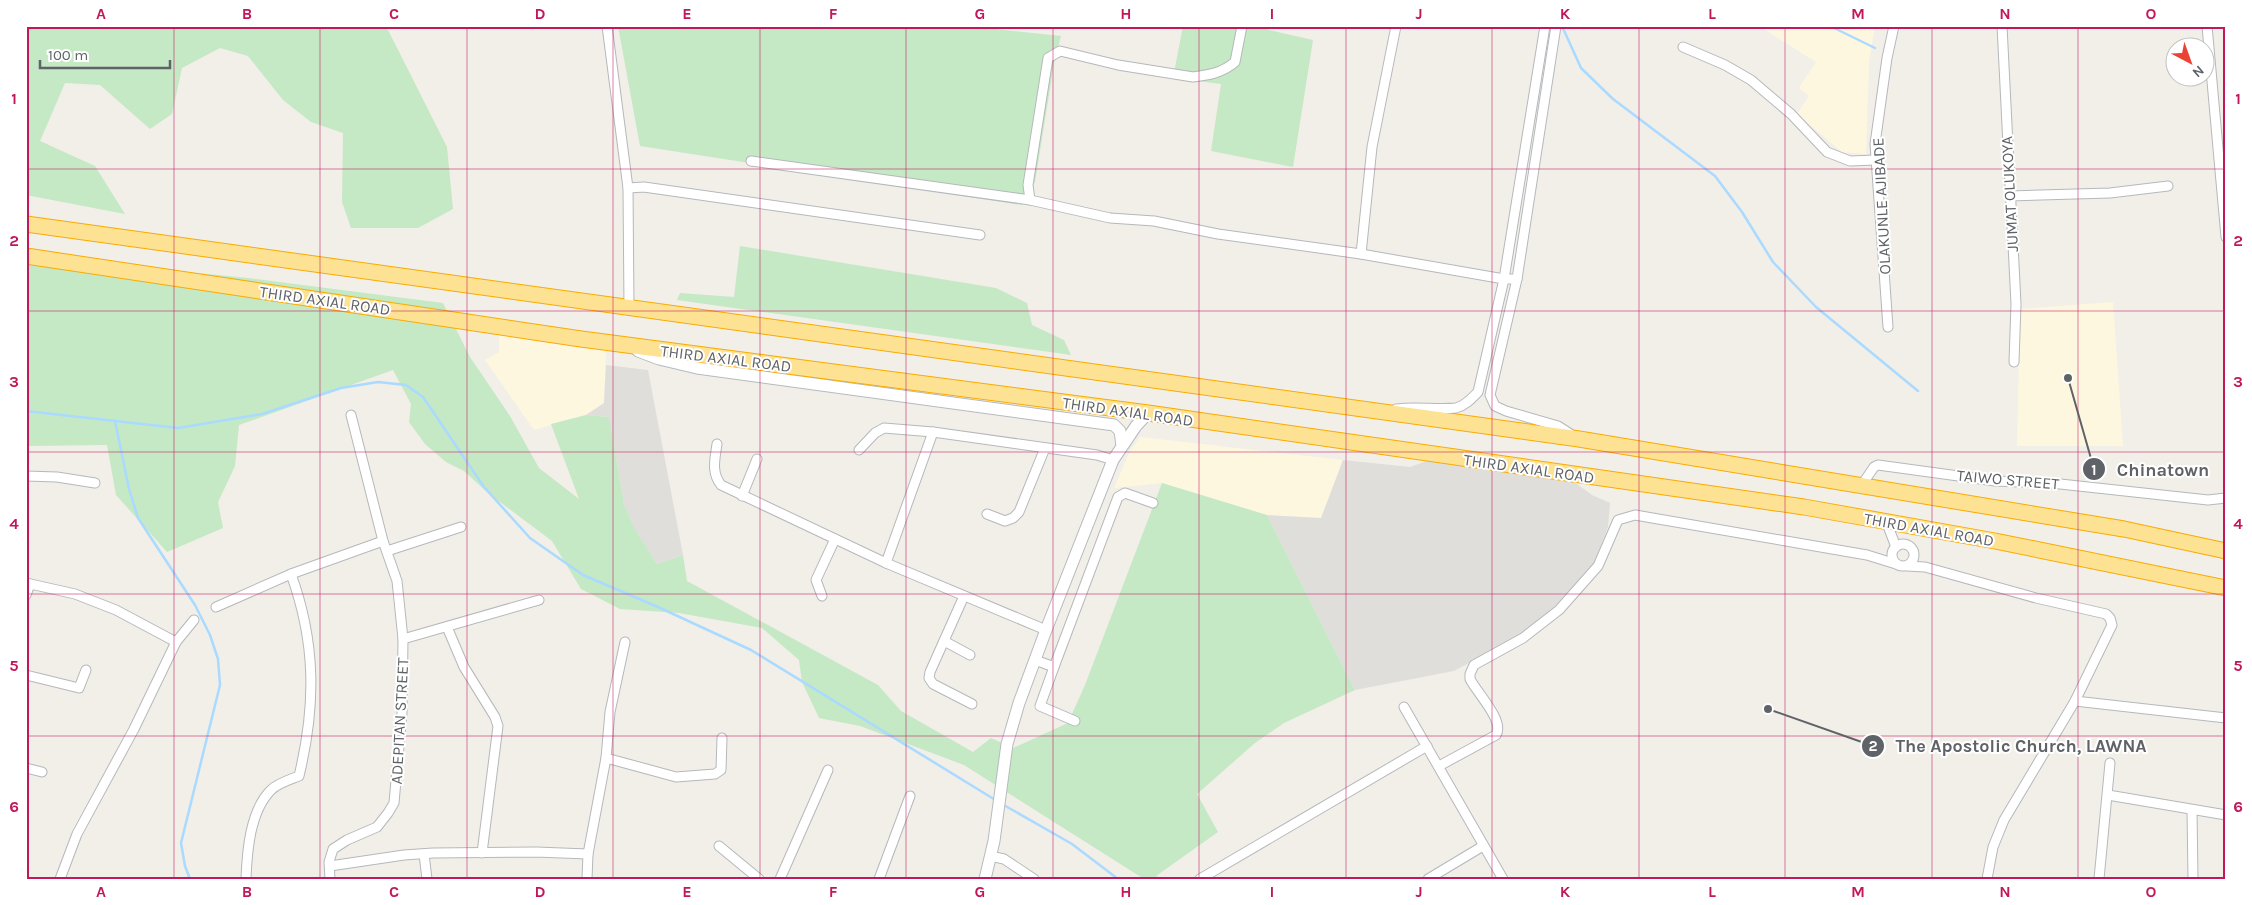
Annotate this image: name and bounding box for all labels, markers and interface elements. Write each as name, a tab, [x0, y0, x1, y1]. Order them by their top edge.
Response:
text: A	[96, 4, 106, 23]
text: B	[242, 4, 252, 23]
text: C	[389, 4, 399, 23]
text: D	[535, 4, 546, 23]
text: E	[682, 4, 692, 23]
text: F	[829, 4, 838, 23]
text: G	[975, 4, 985, 23]
text: H	[1120, 4, 1132, 23]
text: I	[1270, 4, 1274, 23]
text: J	[1415, 4, 1423, 23]
text: K	[1560, 4, 1571, 23]
text: L	[1708, 4, 1716, 23]
text: M	[1851, 4, 1865, 23]
text: N	[1999, 4, 2011, 23]
text: O	[2146, 4, 2157, 23]
scale bar	[40, 38, 170, 70]
north arrow	[2164, 38, 2214, 88]
text: 100 m	[48, 46, 88, 64]
text: N	[2189, 62, 2208, 81]
text: 1	[11, 89, 17, 108]
text: 1	[2235, 89, 2241, 108]
street label: JUMAT OLUKOYA	[1997, 136, 2022, 252]
street label: OLAKUNLE AJIBADE	[1868, 137, 1895, 275]
text: 2	[9, 231, 19, 250]
text: 2	[2233, 231, 2243, 250]
street label: THIRD AXIAL ROAD	[258, 282, 391, 319]
street label: THIRD AXIAL ROAD	[659, 341, 792, 376]
text: 3	[9, 372, 19, 391]
text: 3	[2233, 372, 2243, 391]
street label: THIRD AXIAL ROAD	[1061, 393, 1194, 430]
street label: THIRD AXIAL ROAD	[1462, 450, 1595, 487]
callout: Chinatown	[2082, 453, 2219, 486]
text: Chinatown	[2117, 459, 2209, 481]
text: 1	[2091, 461, 2097, 479]
street label: TAIWO STREET	[1956, 466, 2060, 493]
street label: THIRD AXIAL ROAD	[1862, 509, 1995, 550]
text: 4	[9, 514, 19, 533]
text: 4	[2233, 514, 2243, 533]
text: 5	[9, 656, 19, 675]
text: 5	[2233, 656, 2243, 675]
street label: ADEPITAN STREET	[387, 657, 412, 785]
callout: The Apostolic Church, LAWNA	[1861, 729, 2157, 762]
text: The Apostolic Church, LAWNA	[1895, 735, 2147, 757]
text: 2	[1868, 737, 1878, 755]
text: 6	[9, 797, 19, 816]
text: 6	[2233, 797, 2243, 816]
text: A	[96, 882, 106, 901]
text: B	[242, 882, 252, 901]
text: C	[389, 882, 399, 901]
text: D	[535, 882, 546, 901]
text: E	[682, 882, 692, 901]
text: F	[829, 882, 838, 901]
text: G	[975, 882, 985, 901]
text: H	[1120, 882, 1132, 901]
text: I	[1270, 882, 1274, 901]
text: J	[1415, 882, 1423, 901]
text: K	[1560, 882, 1571, 901]
text: L	[1708, 882, 1716, 901]
text: M	[1851, 882, 1865, 901]
text: N	[1999, 882, 2011, 901]
text: O	[2146, 882, 2157, 901]

